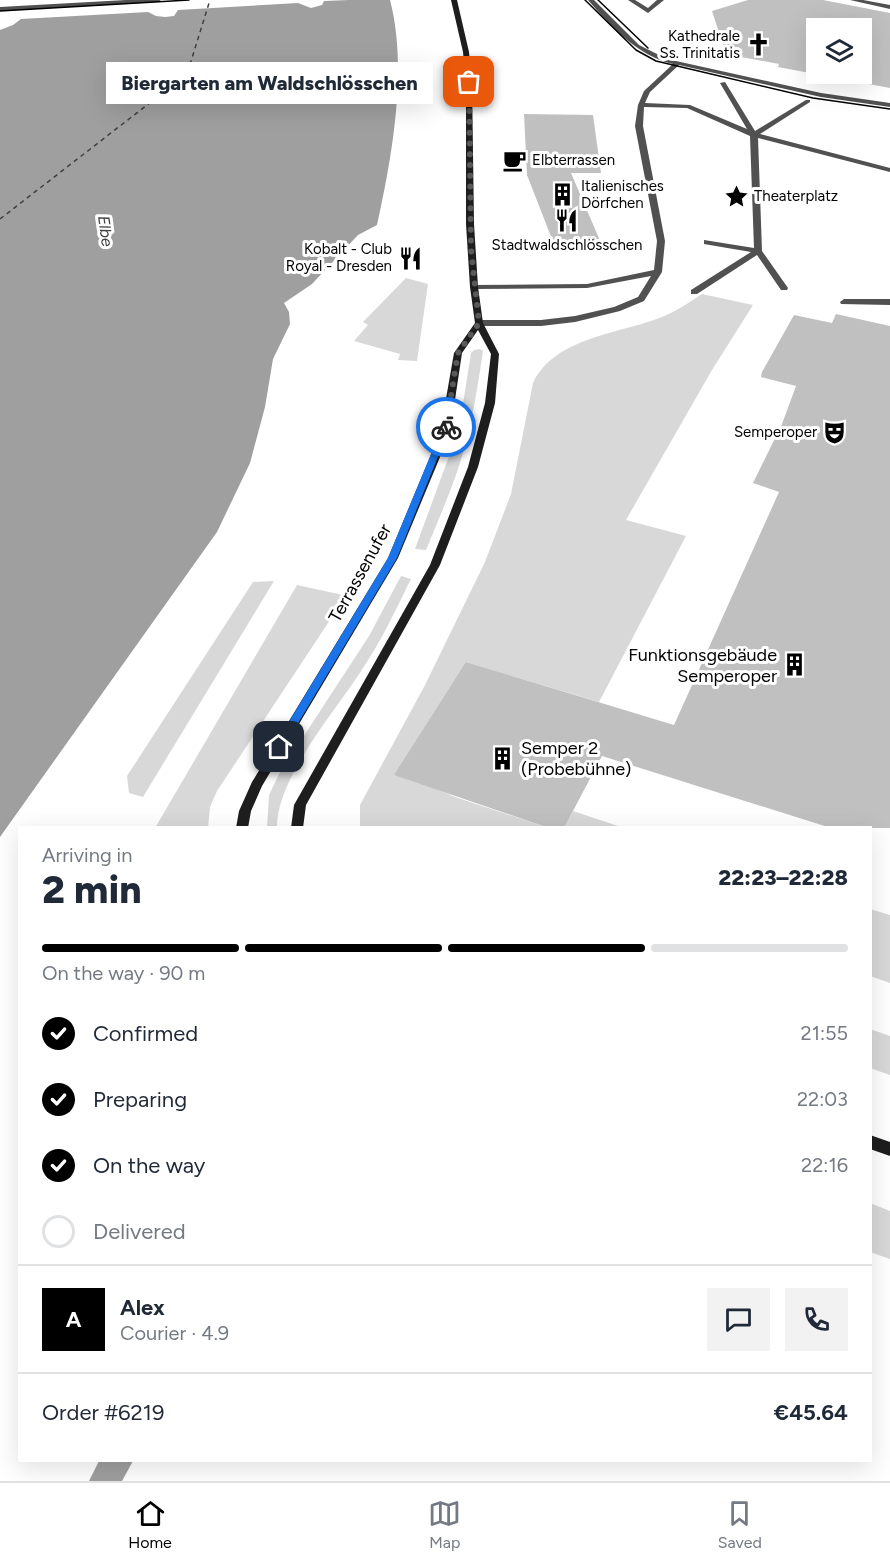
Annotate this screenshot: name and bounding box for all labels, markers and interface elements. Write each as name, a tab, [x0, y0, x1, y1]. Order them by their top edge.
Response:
map controls	[806, 18, 872, 84]
button: layers	[806, 18, 872, 84]
place label: Kathedrale Ss. Trinitatis	[660, 27, 740, 62]
church icon: Kathedrale Ss. Trinitatis	[745, 32, 771, 58]
pin	[443, 56, 494, 107]
callout: Biergarten am Waldschlösschen	[106, 61, 433, 103]
icon: bag	[452, 65, 485, 98]
text: Biergarten am Waldschlösschen	[121, 71, 418, 95]
cafe icon: Elbterrassen	[501, 147, 527, 173]
place label: Elbterrassen	[532, 151, 615, 169]
place label: Italienisches Dörfchen	[581, 177, 664, 212]
building icon: Italienisches Dörfchen	[550, 182, 576, 208]
place icon: Theaterplatz	[723, 183, 749, 209]
place label: Theaterplatz	[754, 187, 838, 205]
restaurant icon: Stadtwaldschlösschen	[554, 208, 580, 234]
water label: Elbe	[94, 214, 117, 248]
place label: Stadtwaldschlösschen	[492, 236, 642, 254]
place label: Kobalt - Club Royal - Dresden	[286, 240, 392, 275]
restaurant icon: Kobalt - Club Royal - Dresden	[397, 245, 423, 271]
courier	[416, 397, 476, 457]
icon: bike	[430, 411, 463, 444]
theatre icon: Semperoper	[822, 419, 848, 445]
place label: Semperoper	[734, 423, 817, 441]
street label: Terrassenufer	[324, 520, 396, 626]
place label: Funktionsgebäude Semperoper	[628, 644, 777, 687]
building icon: Funktionsgebäude Semperoper	[782, 652, 808, 678]
pin	[253, 721, 304, 772]
icon: home	[262, 730, 295, 763]
place label: Semper 2 (Probebühne)	[521, 737, 631, 780]
building icon: Semper 2 (Probebühne)	[490, 745, 516, 771]
text: Arriving in	[42, 843, 132, 867]
text: 22:23–22:28	[718, 864, 848, 891]
text: 2 min	[42, 866, 142, 913]
text: On the way · 90 m	[42, 961, 205, 985]
icon: check	[42, 1017, 75, 1050]
text: Confirmed	[93, 1020, 198, 1047]
text: 21:55	[801, 1021, 848, 1045]
icon: check	[42, 1083, 75, 1116]
text: Preparing	[93, 1086, 187, 1113]
text: 22:03	[797, 1087, 848, 1111]
icon: check	[42, 1149, 75, 1182]
text: On the way	[93, 1152, 205, 1179]
text: 22:16	[801, 1153, 848, 1177]
text: Delivered	[93, 1218, 186, 1245]
button: chat	[707, 1288, 770, 1351]
button: phone	[785, 1288, 848, 1351]
text: Alex	[120, 1294, 165, 1321]
text: A	[66, 1306, 81, 1333]
text: Courier · 4.9	[120, 1321, 229, 1345]
text: Order #6219	[42, 1399, 164, 1426]
text: €45.64	[774, 1399, 848, 1426]
tab: Home	[128, 1497, 172, 1552]
tab: Map	[428, 1497, 461, 1552]
tab: Saved	[718, 1497, 762, 1552]

